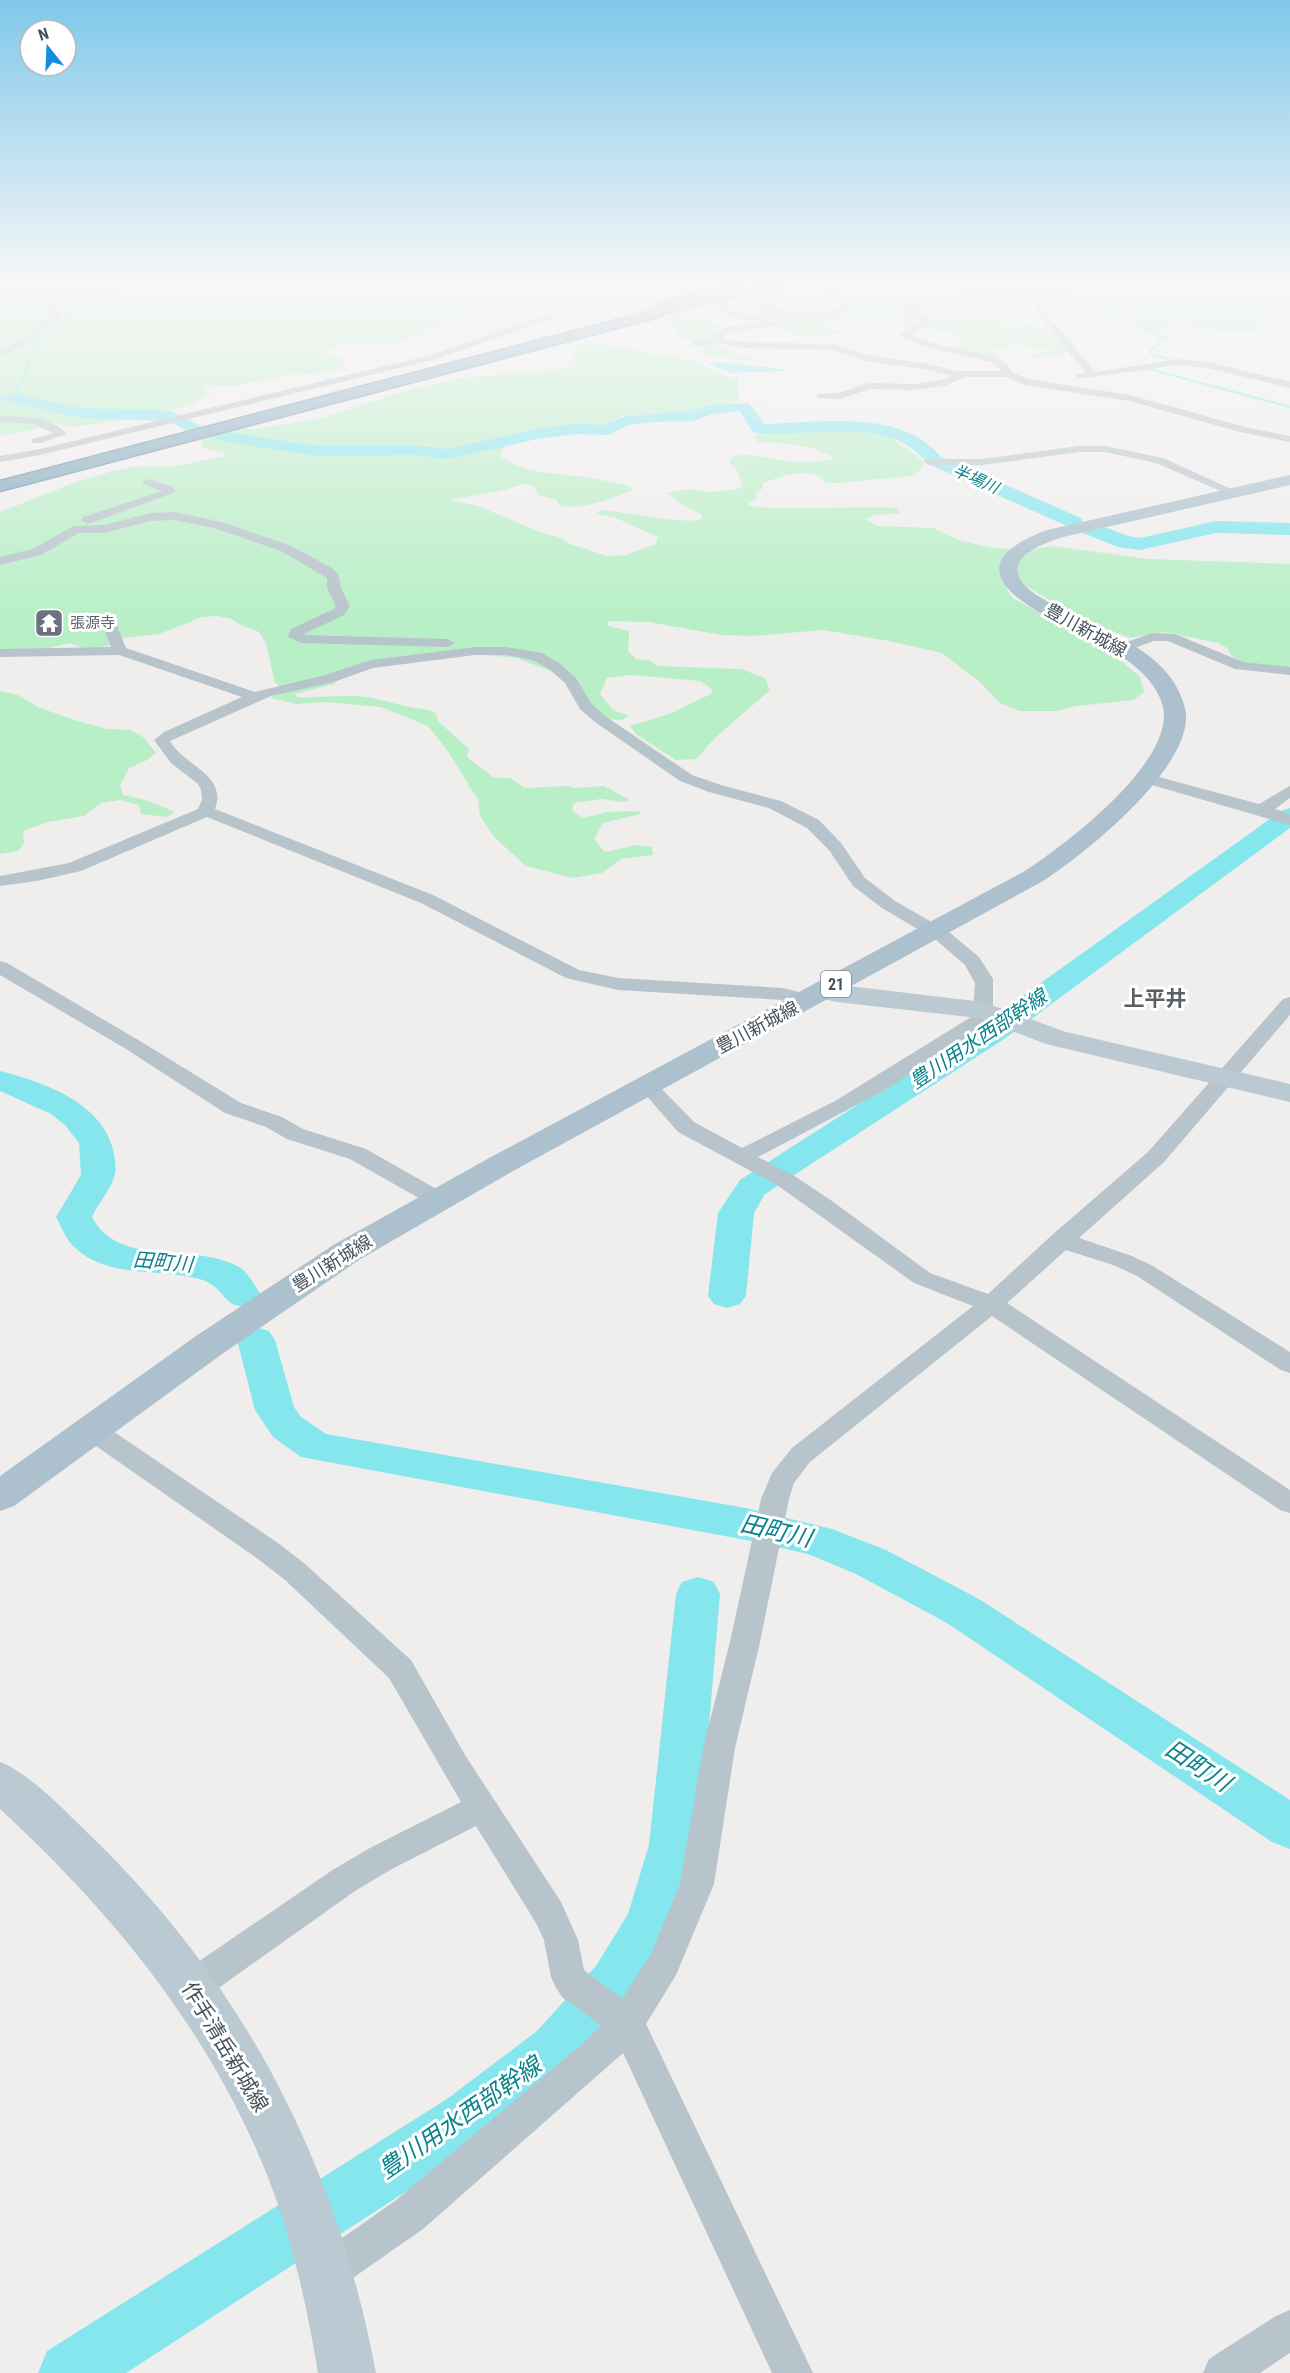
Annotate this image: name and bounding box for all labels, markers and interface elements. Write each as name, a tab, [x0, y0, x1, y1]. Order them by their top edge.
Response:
north arrow	[18, 18, 78, 78]
text: N	[36, 24, 51, 45]
water label: 半場川	[950, 461, 1004, 498]
street label: 豊川新城線	[1042, 599, 1130, 661]
temple icon: 張源寺	[33, 607, 65, 639]
place label: 張源寺	[70, 614, 115, 632]
road number: 21	[821, 971, 851, 997]
water label: 豊川用水西部幹線	[905, 983, 1054, 1094]
district label: 上平井	[1124, 987, 1187, 1011]
street label: 豊川新城線	[712, 997, 802, 1057]
street label: 豊川新城線	[288, 1230, 376, 1296]
water label: 田町川	[132, 1247, 196, 1277]
water label: 田町川	[738, 1509, 817, 1553]
water label: 田町川	[1160, 1735, 1238, 1799]
street label: 作手清岳新城線	[177, 1978, 273, 2116]
water label: 豊川用水西部幹線	[373, 2050, 549, 2185]

